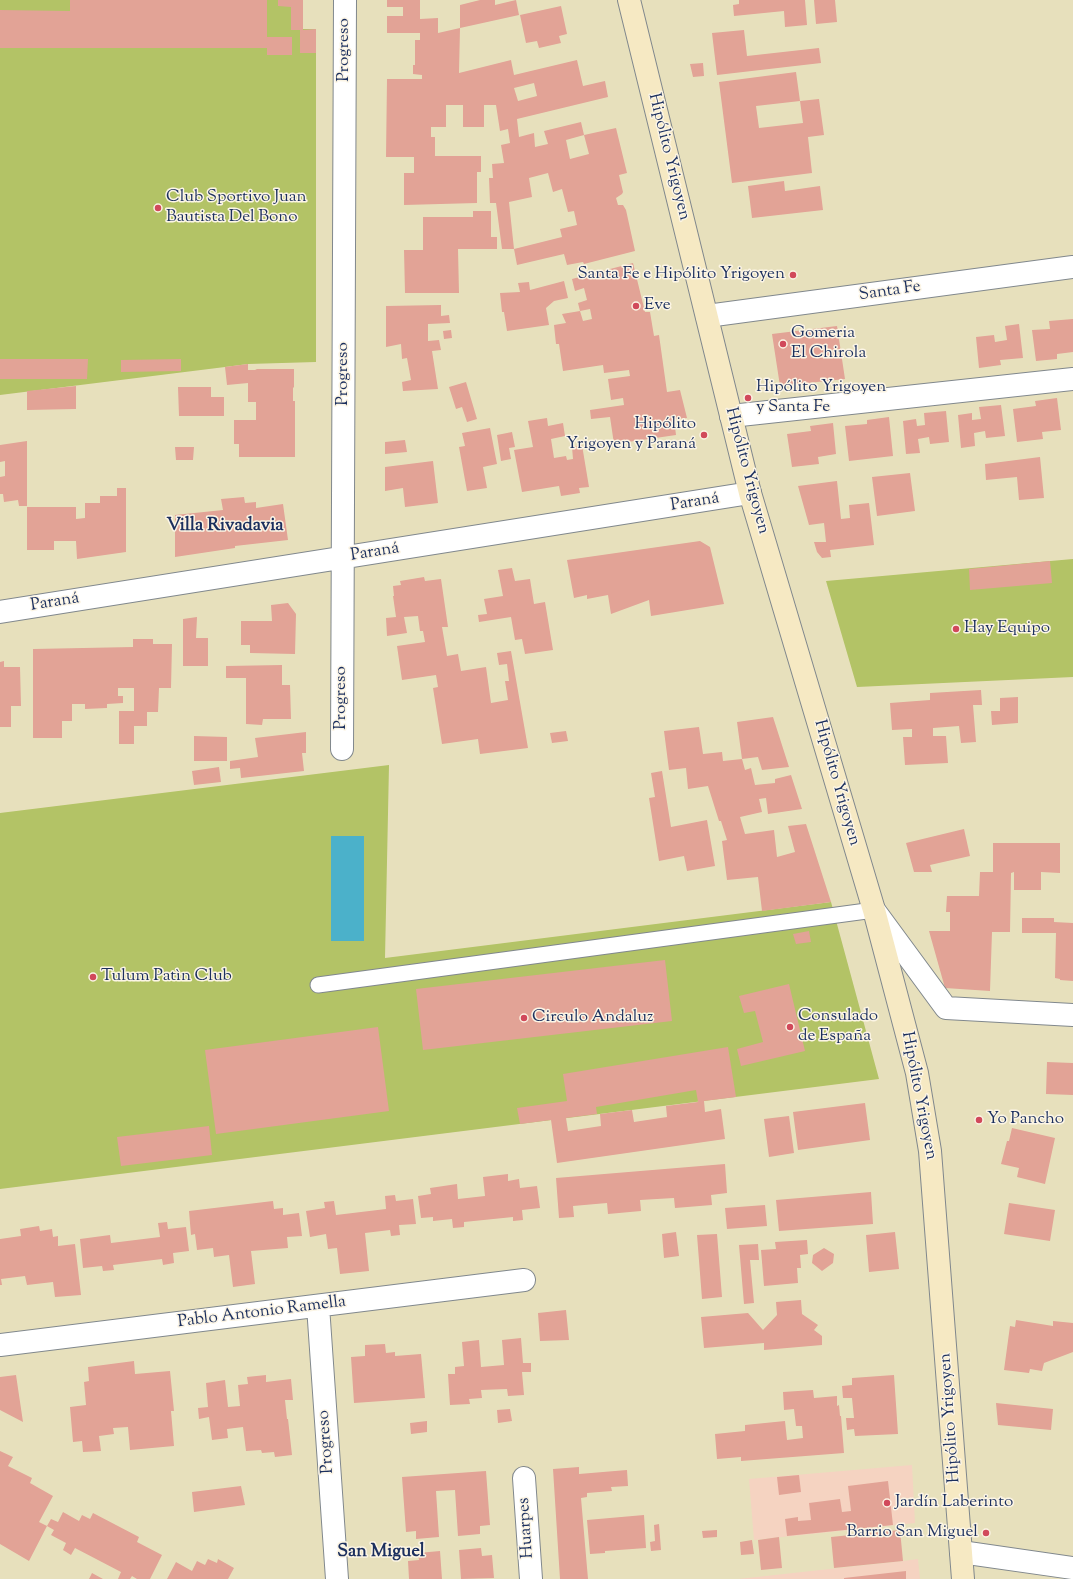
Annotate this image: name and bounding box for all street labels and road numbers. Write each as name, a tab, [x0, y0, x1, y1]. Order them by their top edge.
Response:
street label: Progreso	[335, 18, 355, 82]
street label: Hipólito Yrigoyen	[642, 91, 694, 223]
street label: Santa Fe	[858, 278, 922, 306]
street label: Progreso	[334, 342, 354, 406]
street label: Hipólito Yrigoyen	[719, 405, 773, 537]
street label: Paraná	[669, 489, 721, 517]
street label: Paraná	[349, 539, 401, 567]
street label: Paraná	[29, 589, 81, 617]
street label: Progreso	[332, 666, 352, 730]
street label: Hipólito Yrigoyen	[808, 718, 864, 848]
street label: Hipólito Yrigoyen	[896, 1030, 940, 1162]
street label: Pablo Antonio Ramella	[177, 1293, 347, 1333]
street label: Hipólito Yrigoyen	[936, 1352, 966, 1484]
street label: Progreso	[315, 1410, 339, 1474]
street label: Huarpes	[515, 1497, 539, 1559]

